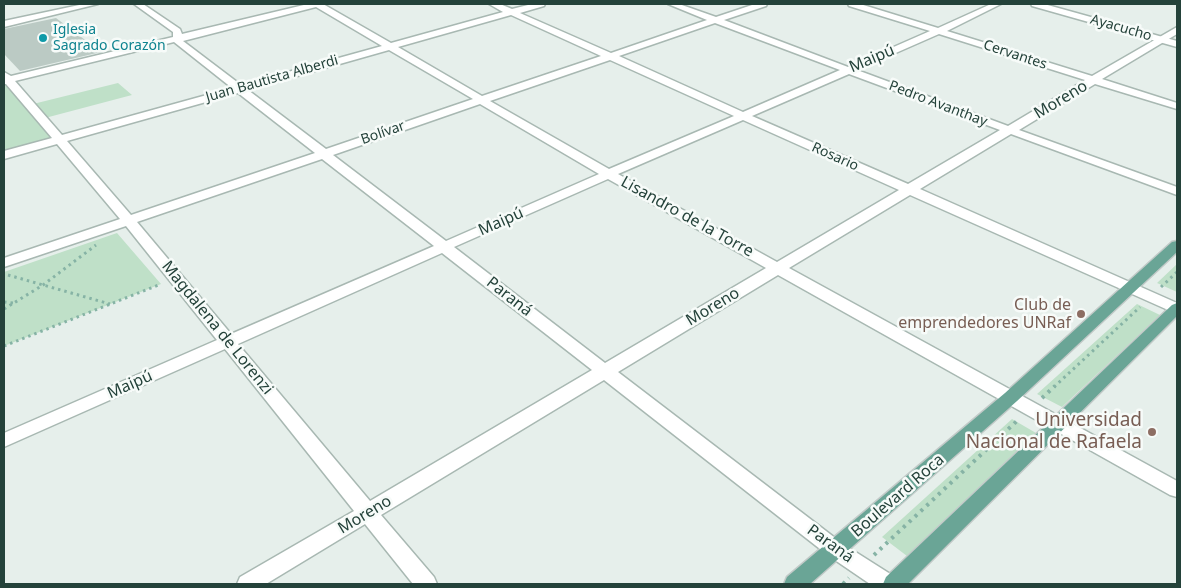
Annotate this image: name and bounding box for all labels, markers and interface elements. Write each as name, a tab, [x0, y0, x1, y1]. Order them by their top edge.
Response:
street label: Ayacucho	[1088, 11, 1154, 45]
place label: Iglesia Sagrado Corazón	[53, 22, 166, 54]
marker: Iglesia Sagrado Corazón	[37, 32, 49, 44]
street label: Cervantes	[981, 37, 1049, 73]
street label: Maipú	[846, 41, 898, 77]
street label: Juan Bautista Alberdi	[204, 52, 340, 106]
street label: Moreno	[1031, 77, 1091, 123]
street label: Pedro Avanthay	[887, 78, 989, 130]
street label: Bolívar	[359, 118, 407, 148]
street label: Rosario	[809, 139, 861, 175]
street label: Lisandro de la Torre	[617, 173, 757, 261]
street label: Maipú	[475, 204, 527, 240]
street label: Magdalena de Lorenzi	[157, 257, 277, 399]
street label: Paraná	[482, 273, 536, 321]
street label: Moreno	[683, 284, 743, 330]
place label: Club de emprendedores UNRaf	[898, 295, 1071, 333]
marker: Club de emprendedores UNRaf	[1075, 308, 1087, 320]
street label: Maipú	[104, 367, 156, 403]
place label: Universidad Nacional de Rafaela	[966, 410, 1142, 454]
marker: Universidad Nacional de Rafaela	[1146, 426, 1158, 438]
street label: Boulevard Roca	[848, 451, 948, 541]
street label: Moreno	[335, 492, 395, 538]
street label: Paraná	[803, 521, 857, 567]

